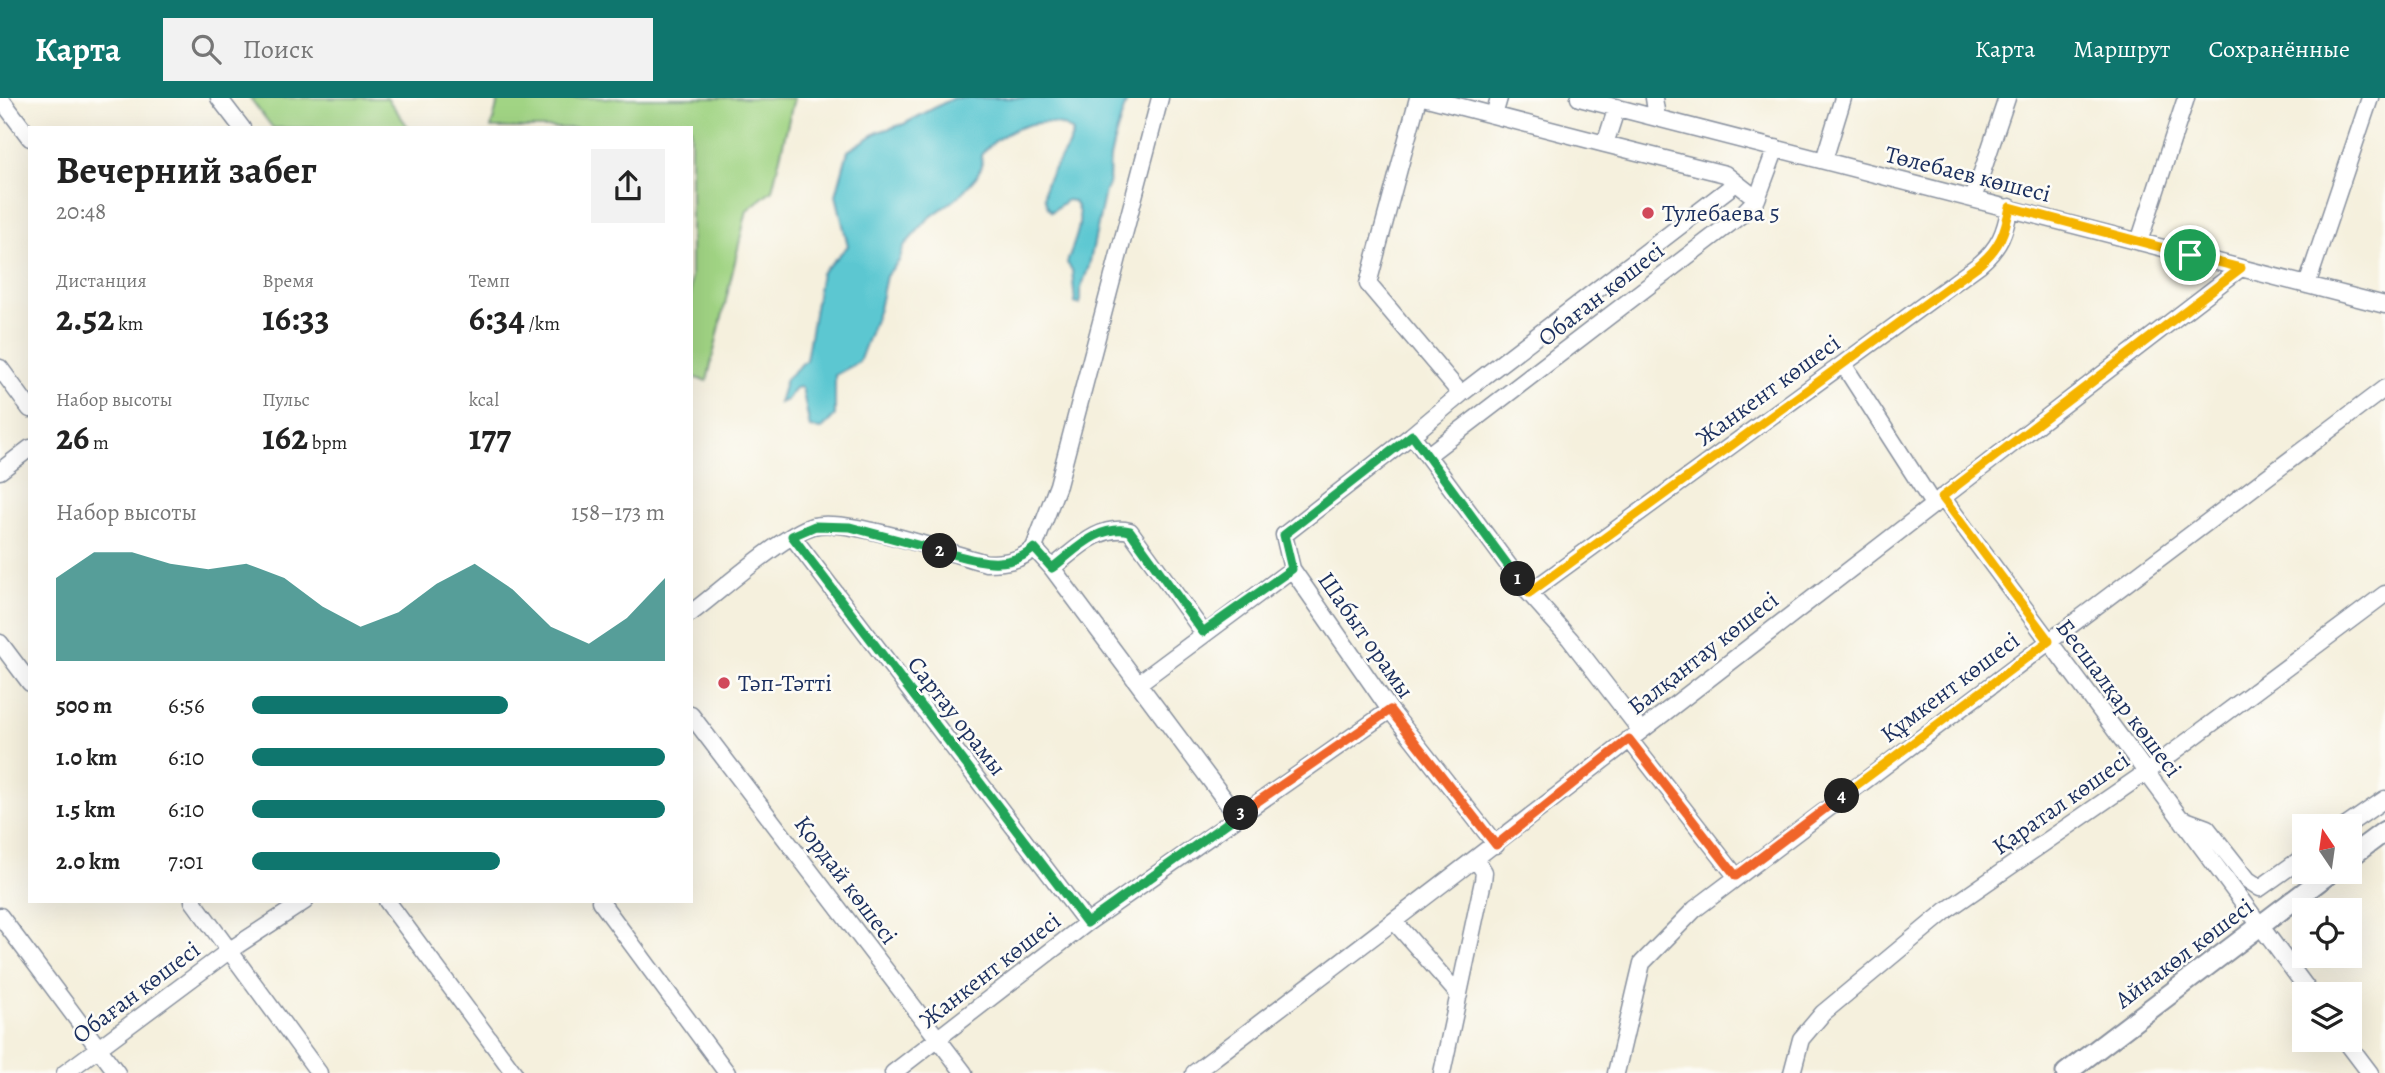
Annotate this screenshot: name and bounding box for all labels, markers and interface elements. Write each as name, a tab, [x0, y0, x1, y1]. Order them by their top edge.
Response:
search box	[163, 18, 653, 81]
text: Карта	[35, 27, 121, 72]
icon: search	[187, 30, 225, 68]
text: Поиск	[243, 32, 314, 67]
text: Карта	[1975, 33, 2035, 65]
text: Маршрут	[2073, 33, 2171, 65]
text: Сохранённые	[2209, 33, 2350, 65]
street label: Төлебаев көшесі	[1882, 138, 2054, 210]
text: Вечерний забег	[56, 144, 317, 196]
button: share	[591, 149, 665, 223]
text: 20:48	[56, 196, 106, 227]
place label: Тулебаева 5	[1662, 197, 1780, 229]
marker: Тулебаева 5	[1640, 205, 1656, 221]
pin	[2160, 225, 2220, 285]
street label: Обаған көшесі	[1531, 235, 1671, 353]
icon: arrive	[2171, 236, 2209, 274]
text: Дистанция	[56, 268, 147, 294]
text: Время	[262, 268, 314, 294]
text: Темп	[469, 268, 510, 294]
text: 2.52	[56, 294, 114, 342]
text: 16:33	[262, 294, 330, 342]
text: 6:34	[469, 294, 525, 342]
text: km	[114, 311, 143, 337]
text: /km	[525, 311, 560, 337]
street label: Жанкент көшесі	[1689, 327, 1847, 453]
text: Набор высоты	[56, 387, 172, 413]
text: Пульс	[262, 387, 310, 413]
text: kcal	[469, 387, 499, 413]
text: 26	[56, 413, 89, 461]
text: 162	[262, 413, 308, 461]
text: 177	[469, 413, 511, 461]
text: m	[89, 430, 109, 456]
text: bpm	[308, 430, 347, 456]
text: Набор высоты	[56, 497, 197, 528]
text: 158–173 m	[571, 497, 665, 528]
pin: 2	[922, 533, 958, 568]
text: 2	[935, 537, 944, 563]
pin: 1	[1500, 561, 1536, 596]
street label: Шабыт орамы	[1310, 565, 1422, 705]
text: 1	[1514, 565, 1521, 591]
street label: Балқантау көшесі	[1621, 584, 1785, 722]
street label: Бесшалқар көшесі	[2049, 612, 2189, 784]
street label: Құмкент көшесі	[1874, 624, 2026, 750]
street label: Сартау орамы	[900, 650, 1014, 782]
place label: Тәп-Тәтті	[738, 667, 832, 699]
marker: Тәп-Тәтті	[716, 675, 732, 691]
text: 500 m	[56, 690, 112, 721]
text: 6:56	[168, 690, 205, 721]
text: 1.0 km	[56, 742, 117, 773]
text: 6:10	[168, 742, 204, 773]
street label: Қаратал көшесі	[1986, 744, 2136, 862]
pin: 4	[1825, 778, 1860, 814]
text: 4	[1837, 782, 1846, 808]
text: 1.5 km	[56, 794, 116, 825]
text: 6:10	[168, 794, 204, 825]
pin: 3	[1224, 796, 1258, 830]
text: 3	[1236, 799, 1245, 825]
street label: Қордай көшесі	[787, 809, 905, 951]
north arrow	[2292, 814, 2362, 884]
map controls	[2292, 814, 2362, 1052]
text: 2.0 km	[56, 846, 120, 877]
text: 7:01	[168, 846, 203, 877]
street label: Айнакөл көшесі	[2107, 890, 2260, 1016]
button: locate	[2292, 898, 2362, 968]
street label: Жанкент көшесі	[913, 905, 1067, 1035]
street label: Обаған көшесі	[66, 933, 206, 1051]
button: layers	[2292, 982, 2362, 1052]

